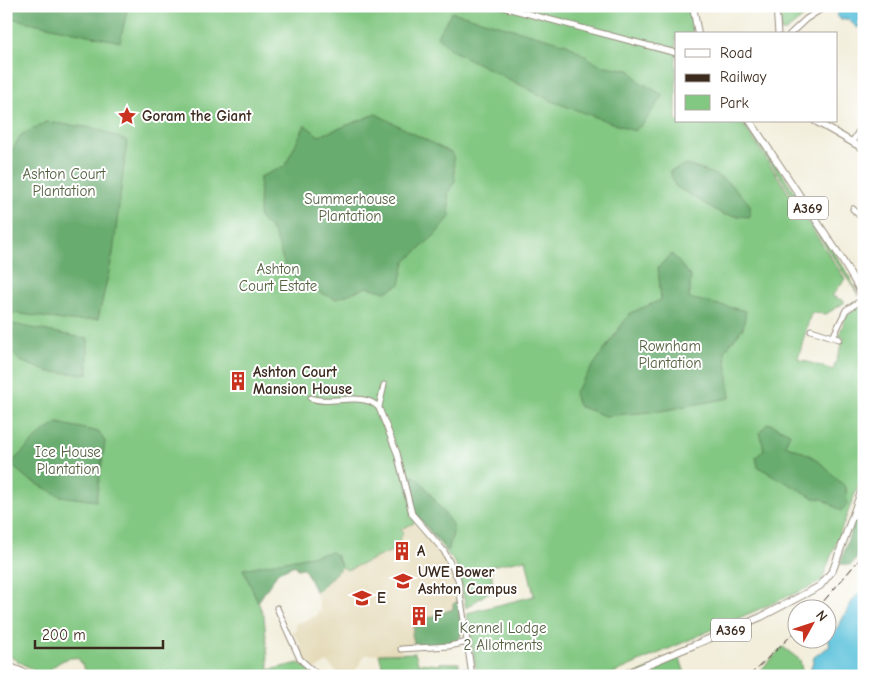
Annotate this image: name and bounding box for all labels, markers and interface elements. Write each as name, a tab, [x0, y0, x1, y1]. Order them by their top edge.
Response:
legend	[675, 32, 838, 122]
text: Road	[720, 44, 752, 62]
text: Railway	[720, 68, 767, 86]
text: Park	[720, 94, 749, 112]
place icon: Goram the Giant	[116, 105, 138, 127]
place label: Goram the Giant	[142, 107, 252, 125]
park label: Ashton Court Plantation	[22, 165, 106, 200]
park label: Summerhouse Plantation	[304, 190, 396, 225]
road number: A369	[788, 197, 828, 220]
park label: Ashton Court Estate	[239, 260, 318, 295]
park label: Rownham Plantation	[638, 337, 702, 372]
place label: Ashton Court Mansion House	[253, 363, 352, 398]
building icon: Ashton Court Mansion House	[227, 370, 249, 392]
park label: Ice House Plantation	[35, 443, 101, 478]
building icon: A	[391, 540, 413, 562]
place label: A	[417, 542, 426, 560]
place label: UWE Bower Ashton Campus	[418, 563, 517, 598]
school or university icon: UWE Bower Ashton Campus	[392, 570, 414, 592]
school or university icon: E	[351, 587, 373, 609]
place label: E	[377, 589, 386, 607]
north arrow	[788, 600, 838, 650]
building icon: F	[408, 605, 430, 627]
place label: F	[434, 607, 443, 625]
text: N	[812, 607, 831, 625]
scale bar	[35, 617, 162, 649]
road number: A369	[711, 618, 751, 642]
park label: Kennel Lodge 2 Allotments	[460, 619, 547, 654]
text: 200 m	[42, 626, 86, 644]

